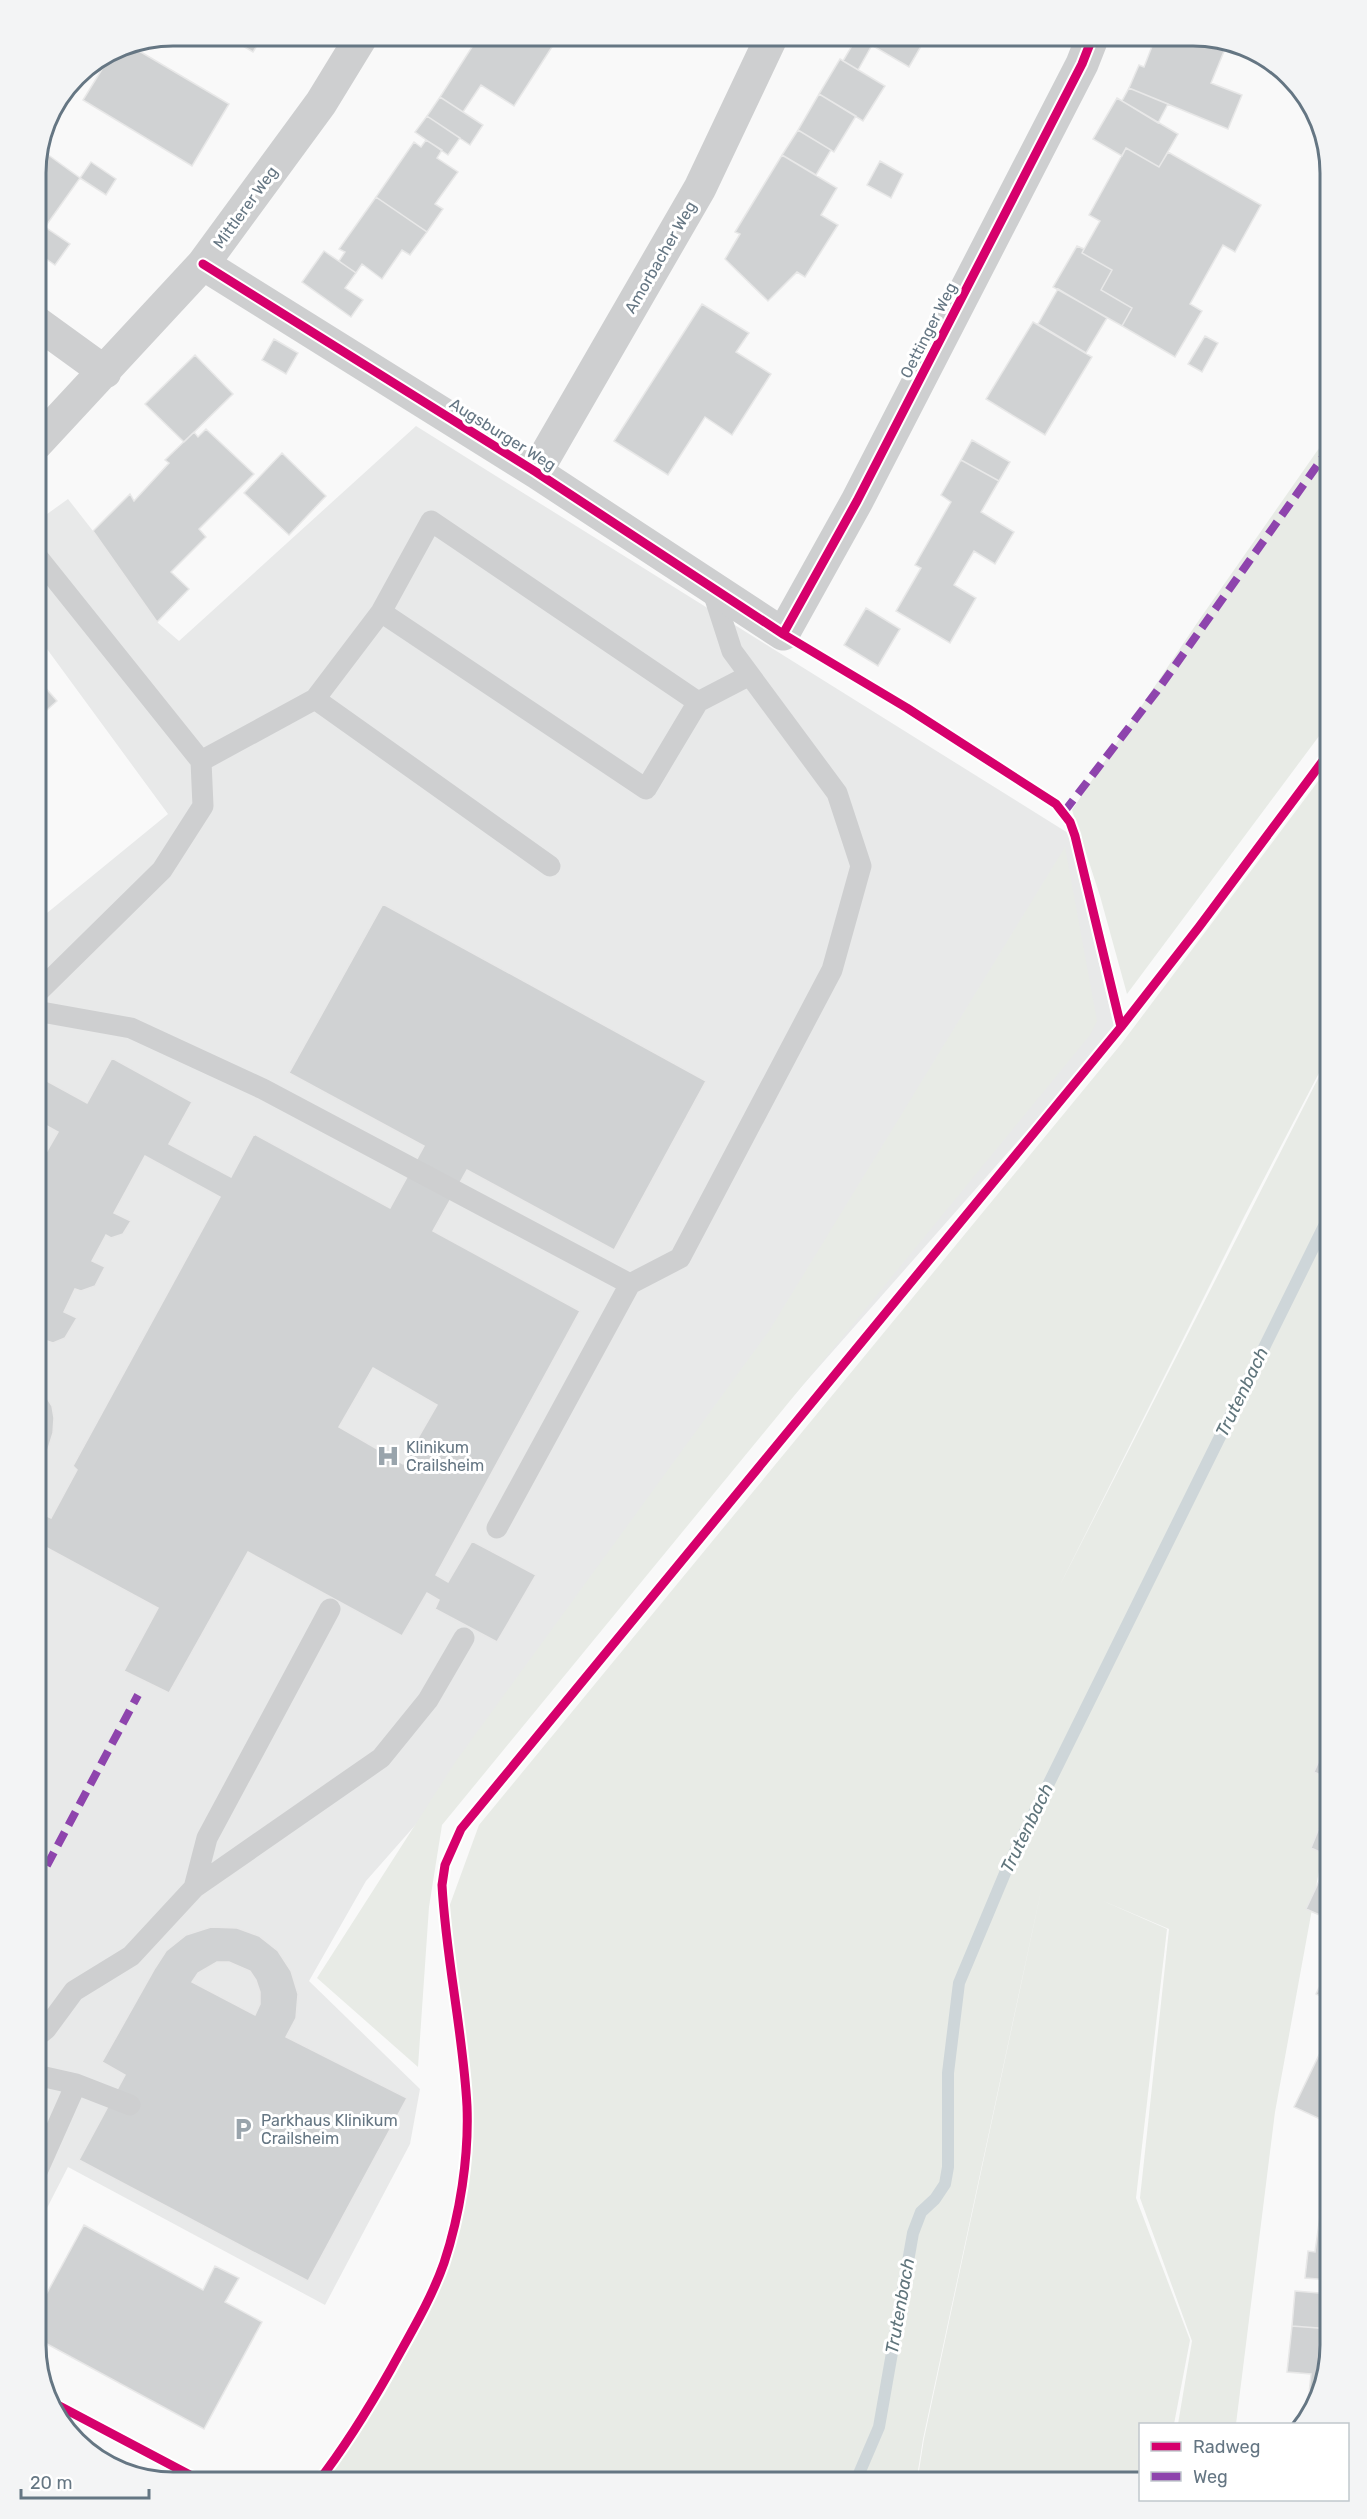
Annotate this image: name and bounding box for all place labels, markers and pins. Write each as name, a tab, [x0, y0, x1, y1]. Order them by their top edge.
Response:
place label: Klinikum Crailsheim	[406, 1438, 484, 1475]
hospital icon: Klinikum Crailsheim	[375, 1443, 401, 1469]
place label: Parkhaus Klinikum Crailsheim	[261, 2111, 398, 2148]
parking icon: Parkhaus Klinikum Crailsheim	[230, 2116, 256, 2142]

